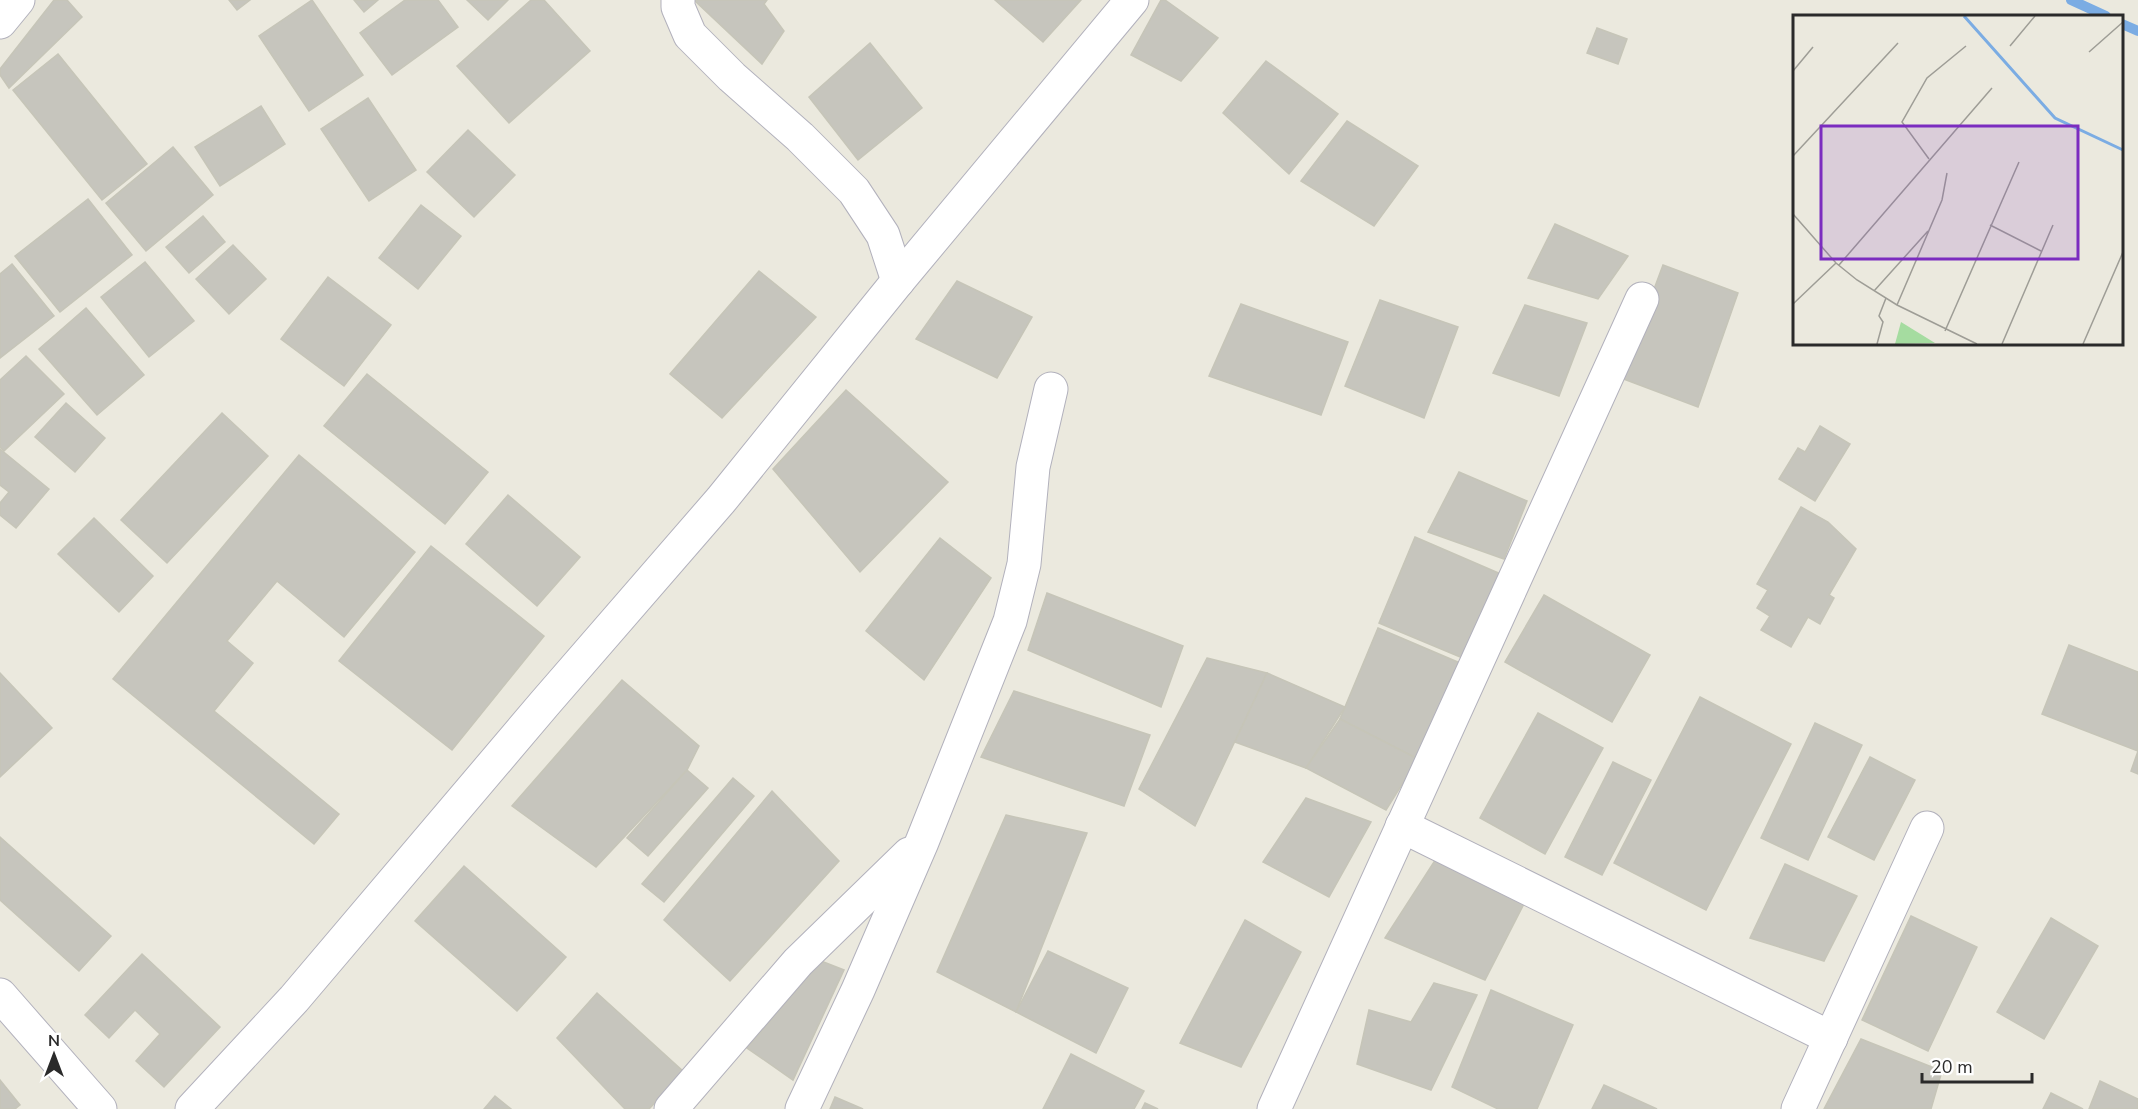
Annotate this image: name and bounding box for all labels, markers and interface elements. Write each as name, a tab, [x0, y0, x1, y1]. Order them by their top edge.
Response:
inset map	[1793, 15, 2123, 345]
north arrow	[24, 1025, 84, 1085]
text: N	[48, 1030, 60, 1052]
scale bar	[1922, 1046, 2032, 1084]
text: 20 m	[1931, 1055, 1973, 1079]

